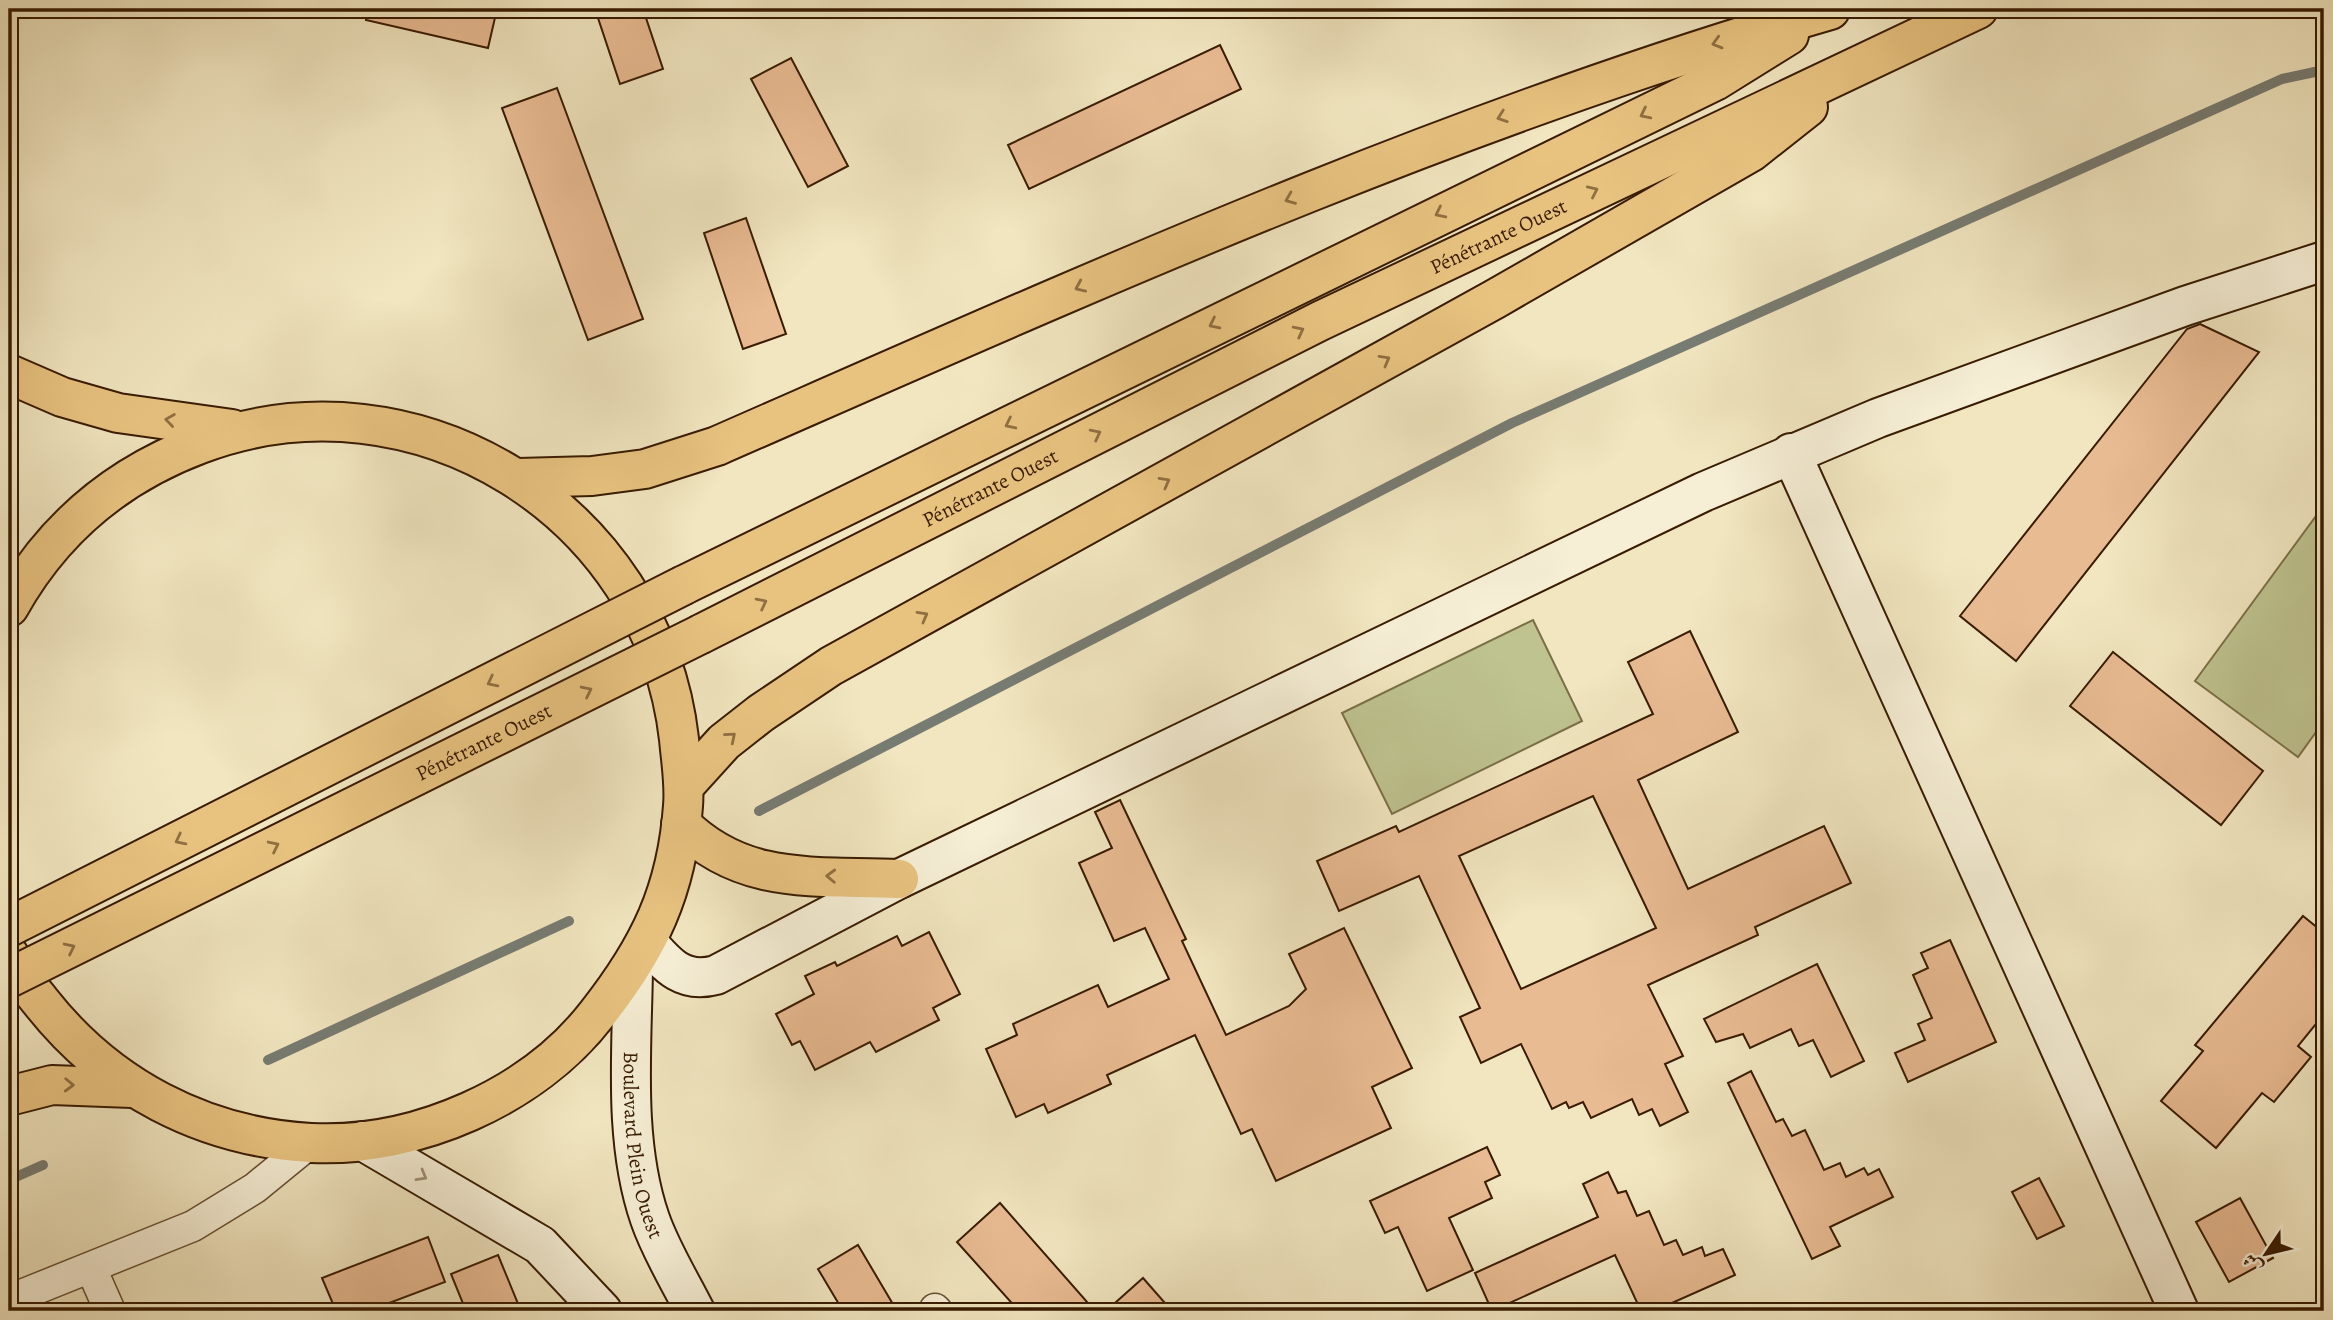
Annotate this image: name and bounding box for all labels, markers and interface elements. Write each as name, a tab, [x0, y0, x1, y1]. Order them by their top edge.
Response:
one-way arrow	[1712, 34, 1724, 49]
one-way arrow	[1640, 106, 1652, 120]
one-way arrow	[1497, 109, 1509, 123]
one-way arrow	[1586, 186, 1598, 200]
one-way arrow	[1285, 191, 1297, 205]
street label: Pénétrante Ouest	[1425, 192, 1571, 281]
one-way arrow	[1435, 205, 1447, 219]
one-way arrow	[1075, 279, 1088, 293]
one-way arrow	[1209, 315, 1221, 329]
one-way arrow	[1292, 326, 1305, 340]
one-way arrow	[1378, 355, 1390, 368]
one-way arrow	[164, 413, 176, 428]
one-way arrow	[1005, 416, 1017, 430]
one-way arrow	[1089, 429, 1102, 442]
street label: Pénétrante Ouest	[918, 442, 1063, 534]
one-way arrow	[1157, 477, 1170, 490]
one-way arrow	[755, 598, 767, 611]
one-way arrow	[915, 610, 928, 624]
one-way arrow	[487, 674, 499, 688]
one-way arrow	[580, 685, 592, 699]
street label: Pénétrante Ouest	[411, 696, 556, 788]
one-way arrow	[722, 733, 735, 745]
one-way arrow	[175, 832, 187, 846]
one-way arrow	[267, 841, 279, 855]
one-way arrow	[825, 868, 836, 883]
one-way arrow	[63, 942, 75, 956]
street label: Boulevard Plein Ouest	[617, 1051, 670, 1243]
one-way arrow	[64, 1078, 75, 1093]
one-way arrow	[414, 1167, 427, 1180]
north arrow	[2232, 1218, 2302, 1288]
text: ش	[2237, 1248, 2269, 1278]

